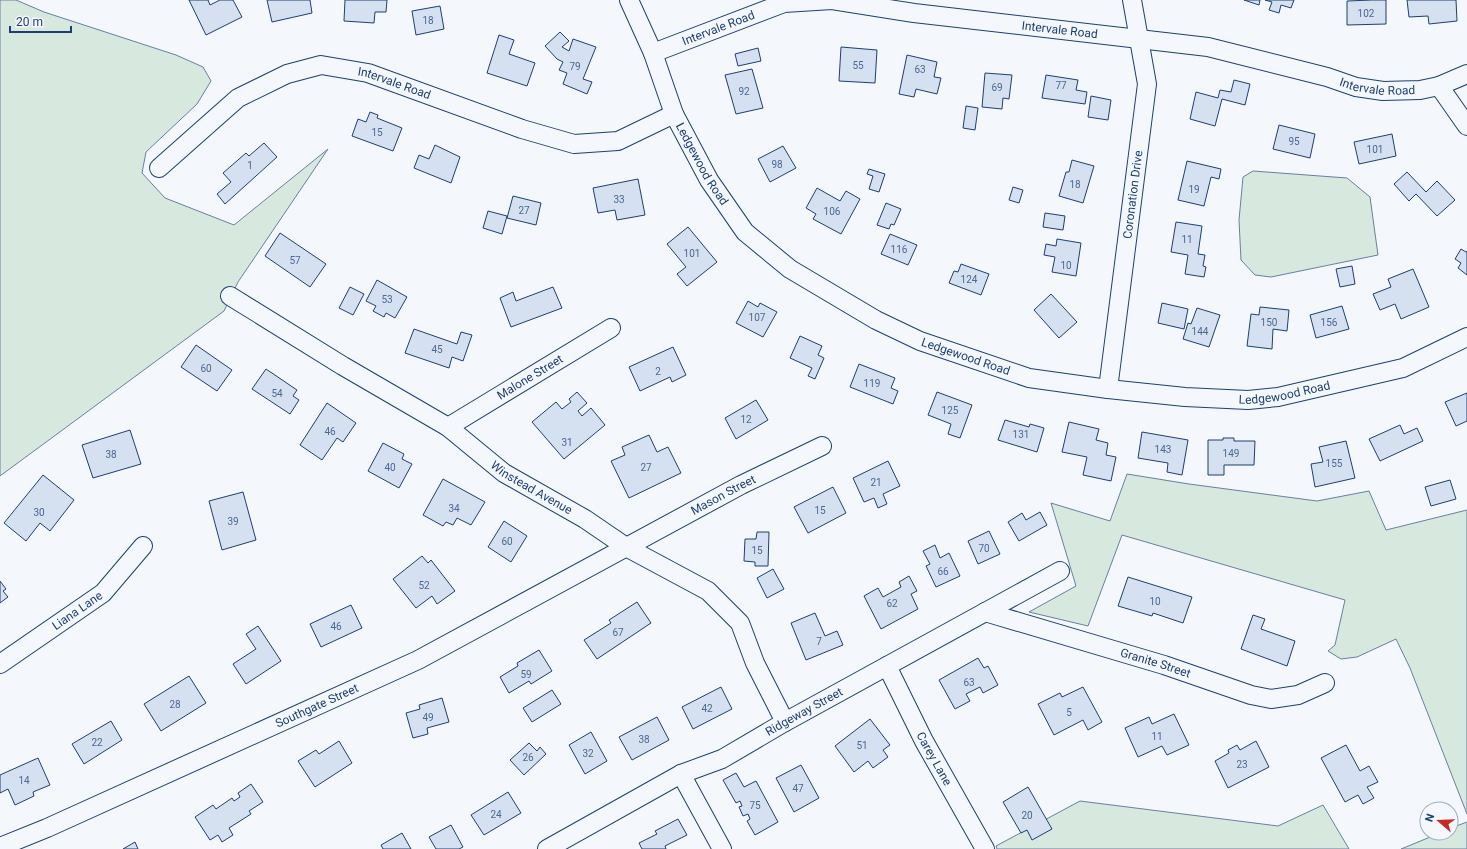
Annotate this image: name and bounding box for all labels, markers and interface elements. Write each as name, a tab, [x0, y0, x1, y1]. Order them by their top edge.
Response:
scale bar	[10, 8, 71, 34]
street label: Intervale Road	[680, 8, 757, 48]
house number: 102	[1358, 8, 1375, 19]
text: 20 m	[16, 15, 43, 29]
house number: 18	[422, 15, 434, 26]
street label: Intervale Road	[1021, 19, 1098, 41]
house number: 55	[852, 60, 864, 71]
house number: 79	[569, 61, 581, 72]
street label: Intervale Road	[357, 64, 433, 102]
house number: 63	[914, 64, 926, 75]
street label: Intervale Road	[1338, 75, 1415, 98]
house number: 77	[1055, 80, 1067, 91]
house number: 69	[991, 82, 1003, 93]
house number: 92	[738, 86, 750, 97]
street label: Ledgewood Road	[673, 120, 731, 208]
house number: 15	[371, 127, 383, 138]
house number: 95	[1288, 136, 1300, 147]
house number: 101	[1367, 144, 1383, 155]
street label: Coronation Drive	[1120, 150, 1145, 240]
house number: 98	[771, 159, 783, 170]
house number: 1	[247, 160, 253, 171]
house number: 18	[1069, 179, 1081, 190]
house number: 19	[1188, 184, 1200, 195]
house number: 33	[613, 194, 625, 205]
house number: 27	[518, 205, 530, 216]
house number: 106	[824, 206, 841, 217]
house number: 11	[1181, 234, 1193, 245]
house number: 116	[891, 244, 908, 255]
house number: 101	[684, 248, 700, 259]
house number: 57	[289, 255, 301, 266]
house number: 10	[1060, 260, 1072, 271]
house number: 124	[961, 274, 978, 285]
house number: 53	[381, 294, 393, 305]
house number: 107	[749, 312, 766, 323]
house number: 150	[1261, 317, 1278, 328]
house number: 156	[1321, 317, 1338, 328]
house number: 144	[1192, 326, 1209, 337]
street label: Ledgewood Road	[920, 335, 1012, 378]
house number: 45	[431, 344, 443, 355]
street label: Malone Street	[495, 352, 566, 402]
house number: 60	[200, 363, 212, 374]
house number: 2	[655, 366, 661, 377]
house number: 119	[864, 378, 880, 389]
street label: Ledgewood Road	[1238, 378, 1331, 407]
house number: 54	[271, 388, 283, 399]
house number: 125	[942, 405, 959, 416]
house number: 12	[740, 414, 752, 425]
house number: 46	[324, 426, 336, 437]
house number: 131	[1013, 429, 1029, 440]
house number: 31	[561, 437, 573, 448]
house number: 143	[1155, 444, 1171, 455]
house number: 149	[1223, 448, 1239, 459]
house number: 38	[105, 449, 117, 460]
street label: Winstead Avenue	[488, 458, 575, 517]
house number: 155	[1326, 458, 1343, 469]
house number: 40	[384, 462, 396, 473]
house number: 27	[640, 462, 652, 473]
street label: Mason Street	[688, 472, 758, 518]
house number: 21	[870, 477, 882, 488]
house number: 34	[448, 503, 460, 514]
house number: 15	[814, 505, 826, 516]
house number: 30	[33, 507, 45, 518]
house number: 39	[227, 516, 239, 527]
house number: 60	[501, 536, 513, 547]
house number: 70	[978, 543, 990, 554]
house number: 15	[751, 545, 763, 556]
house number: 66	[937, 566, 949, 577]
house number: 52	[418, 580, 430, 591]
street label: Liana Lane	[50, 588, 105, 633]
house number: 10	[1149, 596, 1161, 607]
house number: 62	[886, 598, 898, 609]
house number: 46	[330, 621, 342, 632]
house number: 67	[612, 627, 624, 638]
house number: 7	[816, 636, 822, 647]
street label: Granite Street	[1119, 645, 1193, 681]
house number: 59	[520, 669, 532, 680]
house number: 63	[963, 677, 975, 688]
street label: Southgate Street	[273, 681, 361, 731]
street label: Ridgeway Street	[763, 685, 845, 739]
house number: 28	[169, 699, 181, 710]
house number: 42	[701, 703, 713, 714]
house number: 5	[1066, 707, 1072, 718]
house number: 49	[422, 712, 434, 723]
street label: Carey Lane	[914, 730, 955, 788]
house number: 11	[1151, 731, 1163, 742]
house number: 38	[638, 734, 650, 745]
house number: 22	[91, 737, 103, 748]
house number: 51	[856, 740, 868, 751]
house number: 32	[582, 748, 594, 759]
house number: 26	[522, 752, 534, 763]
house number: 23	[1236, 759, 1248, 770]
house number: 14	[18, 775, 30, 786]
house number: 47	[792, 783, 804, 794]
house number: 75	[749, 800, 761, 811]
north arrow	[1419, 801, 1459, 841]
house number: 24	[490, 809, 502, 820]
house number: 20	[1021, 810, 1033, 821]
text: N	[1423, 812, 1438, 824]

